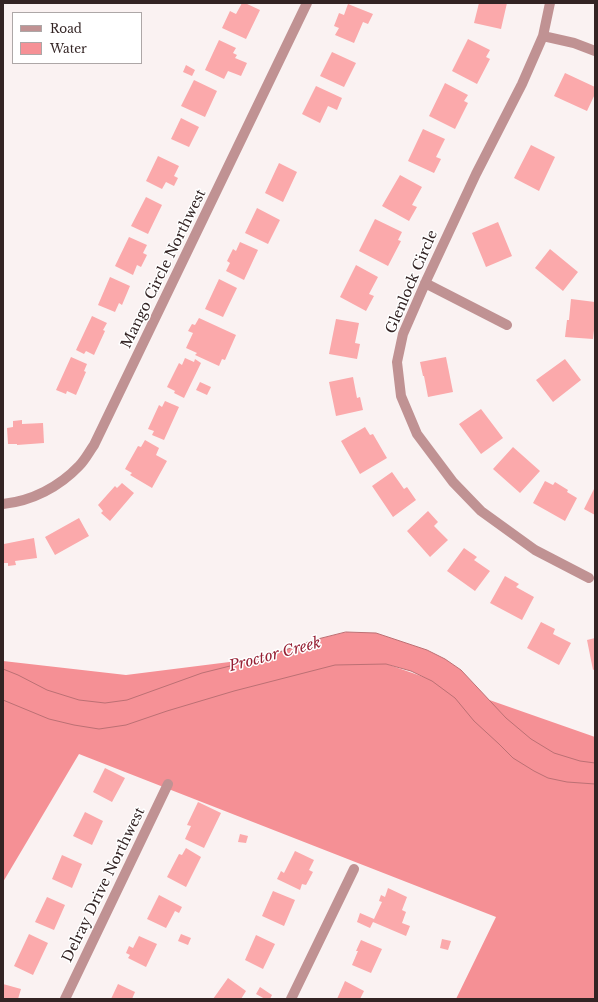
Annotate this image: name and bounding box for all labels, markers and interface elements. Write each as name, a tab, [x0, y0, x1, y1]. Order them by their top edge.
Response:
legend	[12, 12, 142, 64]
text: Road	[50, 21, 82, 36]
text: Water	[50, 41, 87, 56]
street label: Mango Circle Northwest	[118, 187, 210, 351]
street label: Glenlock Circle	[383, 228, 441, 336]
water label: Proctor Creek	[227, 634, 323, 676]
street label: Delray Drive Northwest	[59, 805, 149, 965]

